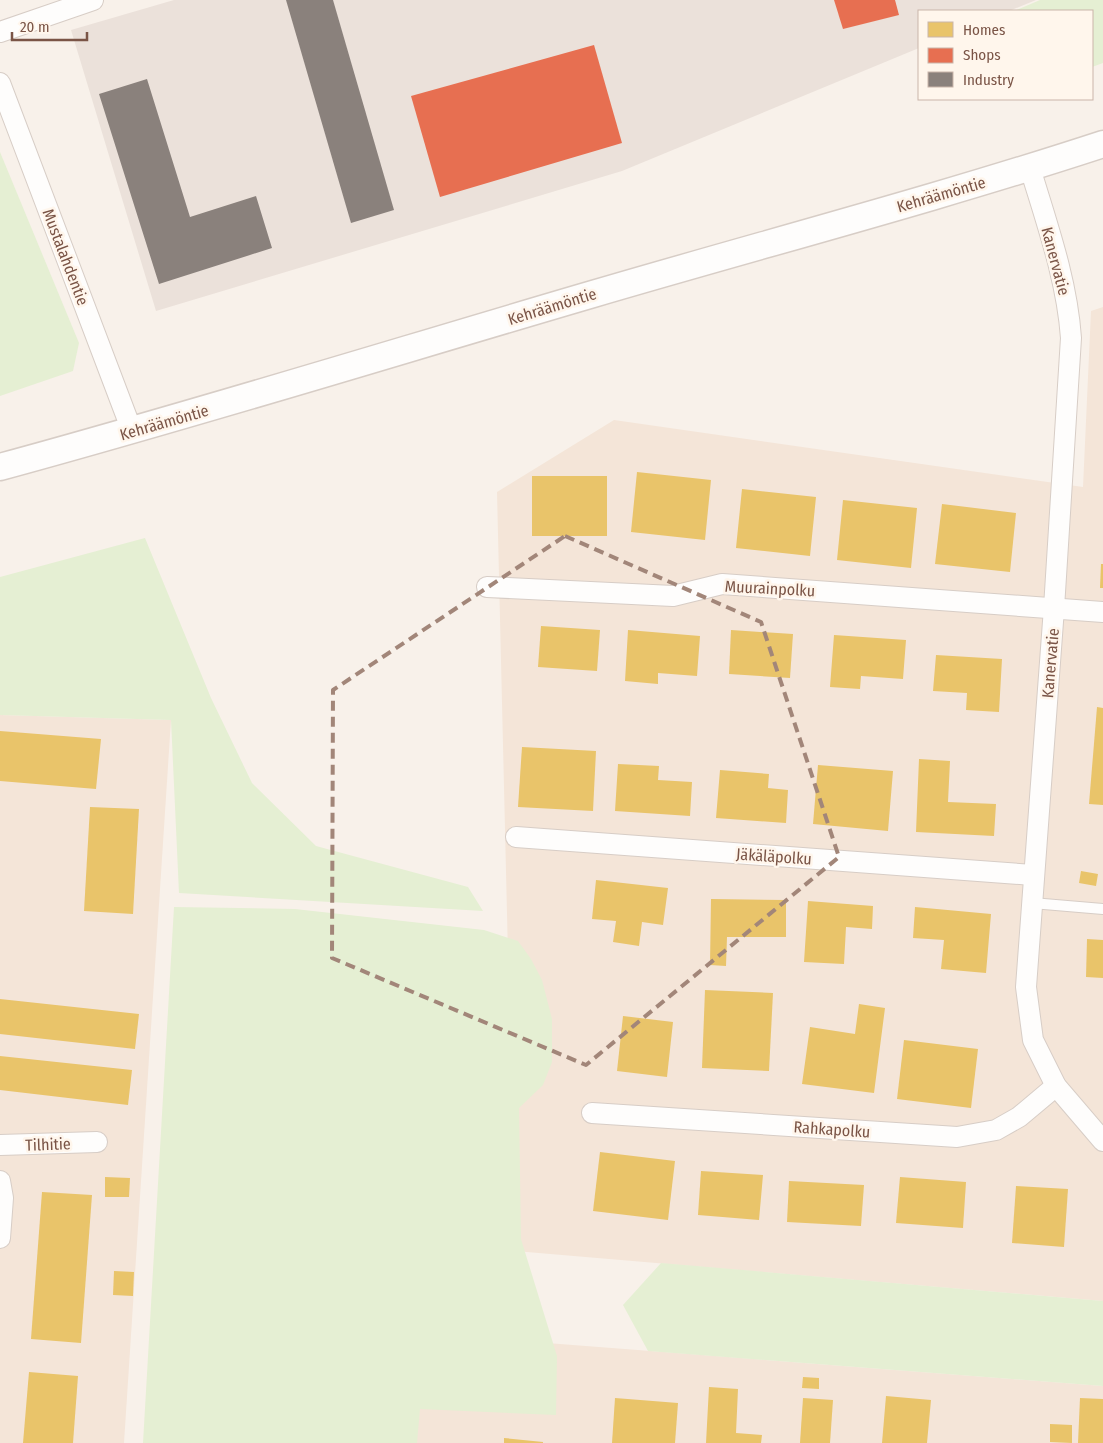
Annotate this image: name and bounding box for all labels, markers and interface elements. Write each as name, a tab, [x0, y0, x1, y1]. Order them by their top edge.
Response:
scale bar	[12, 10, 88, 42]
legend	[918, 10, 1093, 100]
text: 20 m	[20, 18, 50, 36]
text: Homes	[963, 21, 1005, 39]
text: Shops	[963, 46, 1001, 64]
text: Industry	[963, 71, 1014, 89]
street label: Kehräämöntie	[894, 173, 988, 216]
street label: Mustalahdentie	[38, 206, 93, 308]
street label: Kanervatie	[1037, 225, 1074, 297]
street label: Kehräämöntie	[506, 284, 599, 329]
street label: Kehräämöntie	[117, 401, 211, 444]
street label: Muurainpolku	[724, 577, 816, 600]
street label: Kanervatie	[1038, 627, 1063, 699]
street label: Jäkäläpolku	[735, 844, 813, 869]
street label: Rahkapolku	[793, 1117, 871, 1142]
street label: Tilhitie	[25, 1134, 71, 1155]

